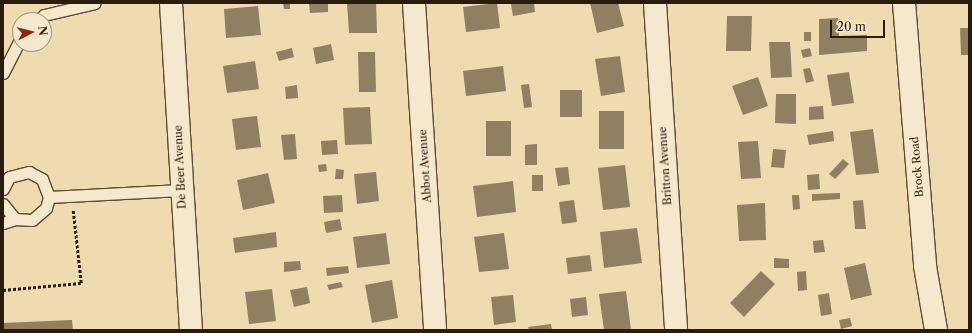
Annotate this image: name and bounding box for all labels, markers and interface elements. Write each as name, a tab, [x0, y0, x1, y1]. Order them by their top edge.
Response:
north arrow	[12, 12, 52, 52]
scale bar	[832, 12, 887, 38]
text: 20 m	[837, 19, 866, 34]
text: N	[35, 25, 50, 36]
street label: De Beer Avenue	[171, 124, 189, 210]
street label: Britton Avenue	[656, 126, 674, 206]
street label: Abbot Avenue	[416, 129, 434, 203]
street label: Brock Road	[908, 136, 926, 198]

